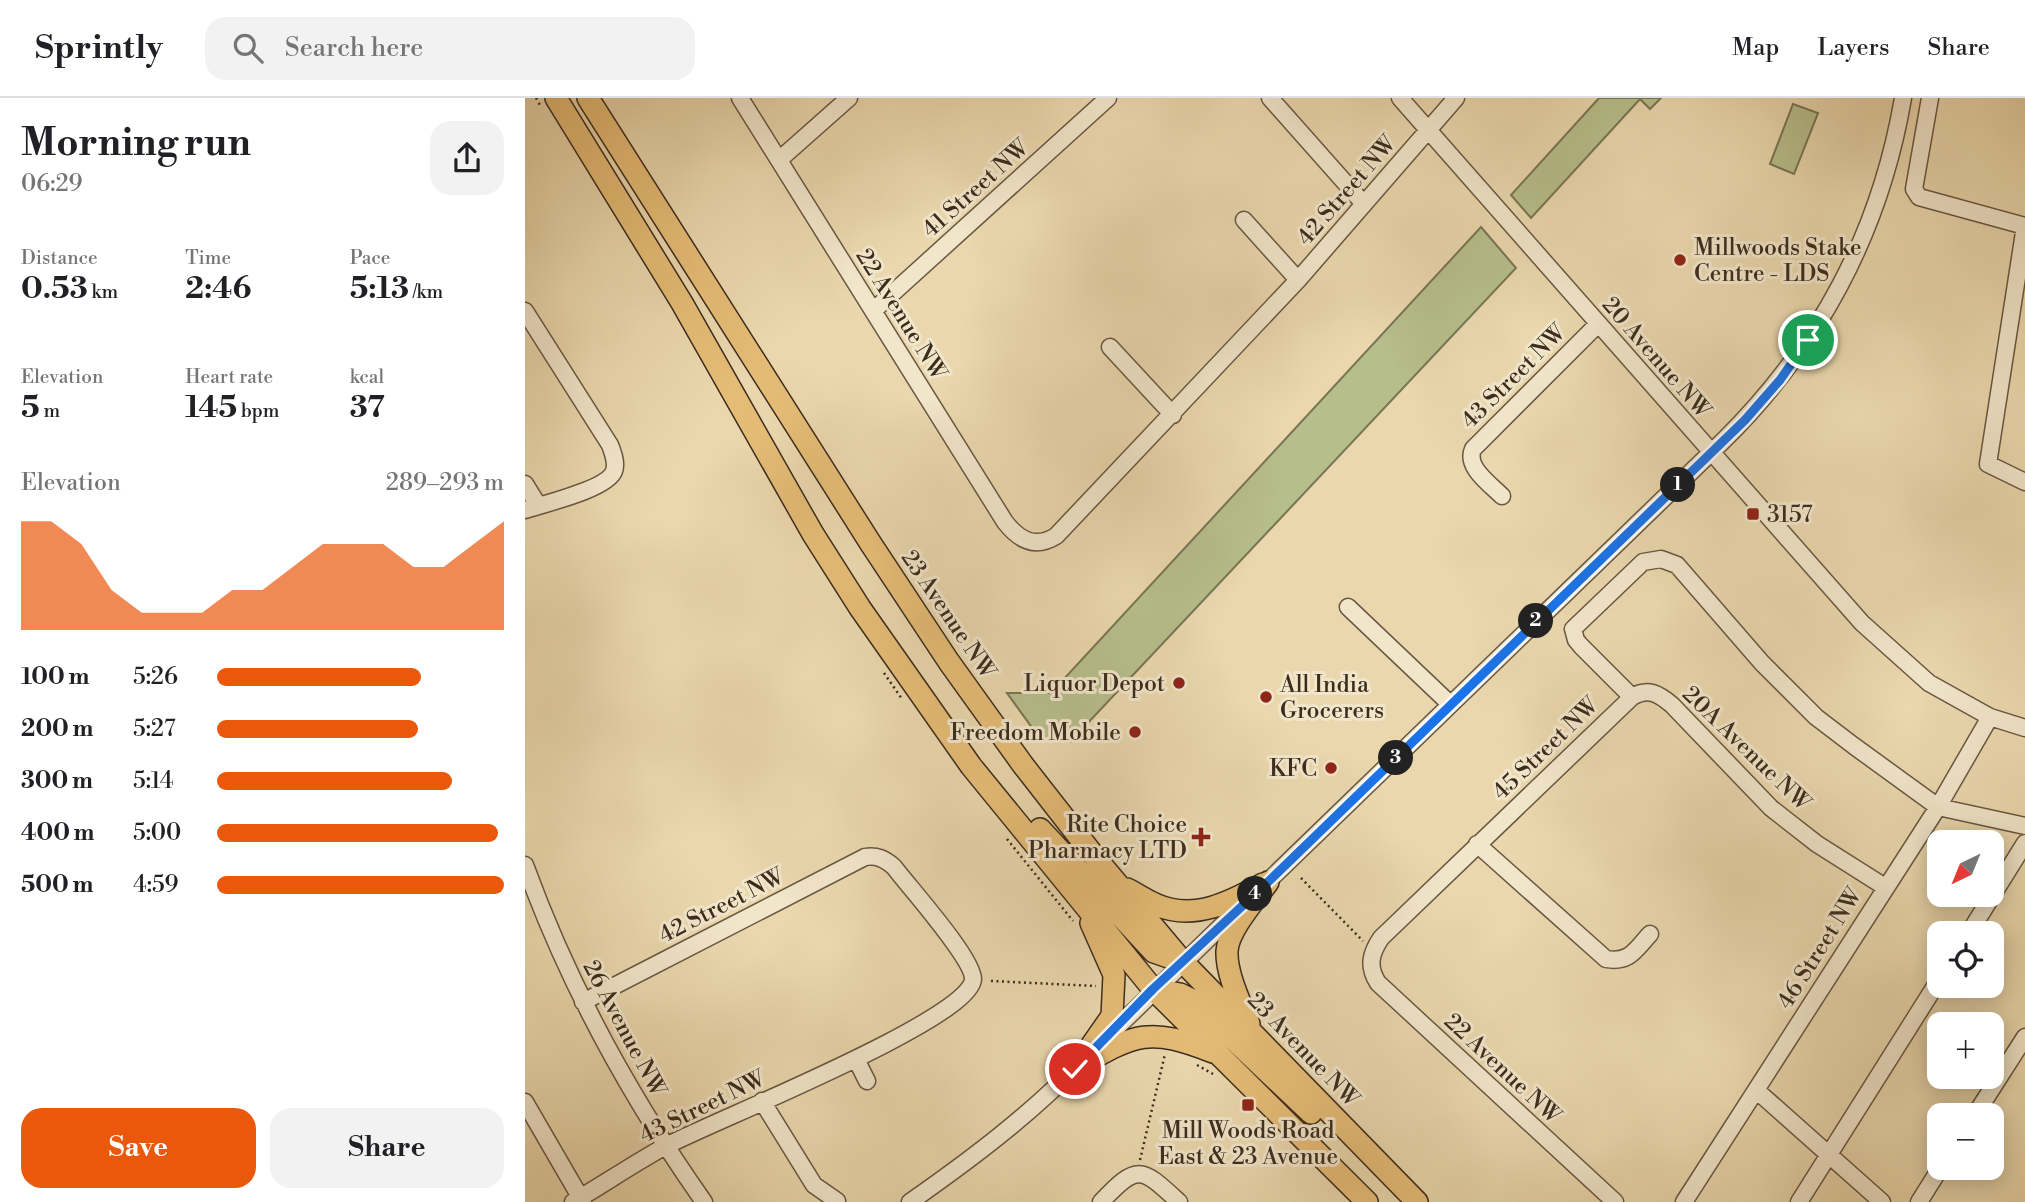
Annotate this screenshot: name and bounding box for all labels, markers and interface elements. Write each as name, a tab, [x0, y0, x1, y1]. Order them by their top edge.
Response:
search box	[205, 17, 695, 80]
text: Sprintly	[35, 28, 163, 69]
icon: search	[229, 29, 267, 67]
text: Search here	[285, 32, 423, 64]
text: Map	[1732, 33, 1779, 63]
text: Layers	[1817, 33, 1889, 63]
text: Share	[1927, 33, 1990, 63]
text: Morning run	[21, 120, 251, 167]
button: share	[430, 121, 504, 195]
street label: 42 Street NW	[1291, 129, 1403, 251]
street label: 41 Street NW	[917, 133, 1035, 244]
text: 06:29	[21, 170, 82, 198]
place label: Millwoods Stake Centre - LDS	[1694, 234, 1862, 288]
street label: 22 Avenue NW	[850, 244, 953, 386]
text: Distance	[21, 246, 98, 270]
text: Time	[185, 246, 231, 270]
text: Pace	[350, 246, 390, 270]
marker: Millwoods Stake Centre - LDS	[1672, 252, 1688, 268]
text: 0.53	[21, 270, 88, 308]
text: 2:46	[185, 270, 251, 308]
text: 5:13	[350, 270, 409, 308]
text: km	[88, 280, 118, 304]
text: /km	[409, 280, 443, 304]
street label: 20 Avenue NW	[1596, 291, 1717, 425]
pin	[1778, 310, 1838, 370]
street label: 43 Street NW	[1456, 318, 1573, 435]
icon: arrive	[1789, 321, 1827, 359]
text: Elevation	[21, 365, 103, 389]
text: Heart rate	[185, 365, 273, 389]
text: kcal	[350, 365, 384, 389]
text: 5	[21, 389, 40, 427]
text: 145	[185, 389, 237, 427]
text: 37	[350, 389, 385, 427]
text: m	[40, 399, 60, 423]
text: bpm	[237, 399, 279, 423]
pin: 1	[1661, 468, 1695, 502]
text: Elevation	[21, 469, 121, 497]
text: 289–293 m	[386, 469, 504, 497]
text: 1	[1673, 472, 1682, 496]
place label: 3157	[1767, 501, 1813, 529]
marker: 3157	[1745, 506, 1761, 522]
street label: 23 Avenue NW	[895, 545, 1002, 685]
pin: 2	[1518, 603, 1553, 638]
text: 2	[1530, 608, 1541, 632]
text: 100 m	[21, 663, 89, 691]
text: 5:26	[133, 663, 178, 691]
place label: Liquor Depot	[1024, 670, 1165, 698]
place label: All India Grocerers	[1279, 671, 1384, 725]
marker: Liquor Depot	[1171, 675, 1187, 691]
street label: 20A Avenue NW	[1676, 681, 1817, 818]
marker: All India Grocerers	[1258, 689, 1274, 705]
street label: 45 Street NW	[1487, 691, 1605, 806]
text: 200 m	[21, 715, 93, 743]
text: 5:27	[133, 715, 175, 743]
place label: Freedom Mobile	[950, 719, 1121, 747]
marker: Freedom Mobile	[1127, 724, 1143, 740]
pin: 3	[1379, 740, 1413, 776]
text: 3	[1390, 745, 1401, 769]
place label: KFC	[1269, 755, 1317, 783]
marker: KFC	[1323, 760, 1339, 776]
text: 300 m	[21, 767, 93, 795]
text: 5:14	[133, 767, 174, 795]
place label: Rite Choice Pharmacy LTD	[1028, 811, 1187, 865]
text: 400 m	[21, 819, 94, 847]
text: 5:00	[133, 819, 181, 847]
marker: Rite Choice Pharmacy LTD	[1193, 829, 1209, 845]
north arrow	[1927, 830, 2004, 906]
map controls	[1927, 830, 2004, 1180]
street label: 42 Street NW	[654, 862, 790, 949]
text: 500 m	[21, 871, 93, 899]
text: 4:59	[133, 871, 179, 899]
pin: 4	[1237, 876, 1273, 912]
text: 4	[1248, 881, 1261, 905]
street label: 46 Street NW	[1772, 882, 1869, 1014]
button: locate	[1927, 921, 2004, 998]
street label: 26 Avenue NW	[576, 956, 672, 1102]
street label: 23 Avenue NW	[1241, 986, 1366, 1114]
street label: 22 Avenue NW	[1438, 1008, 1567, 1131]
button: +	[1927, 1012, 2004, 1089]
pin	[1045, 1039, 1105, 1099]
icon: check	[1056, 1050, 1094, 1088]
street label: 43 Street NW	[635, 1064, 771, 1149]
marker: Mill Woods Road East & 23 Avenue	[1240, 1097, 1256, 1113]
button: −	[1927, 1103, 2004, 1180]
button: Save	[21, 1108, 256, 1188]
button: Share	[270, 1108, 504, 1188]
place label: Mill Woods Road East & 23 Avenue	[1158, 1117, 1338, 1171]

